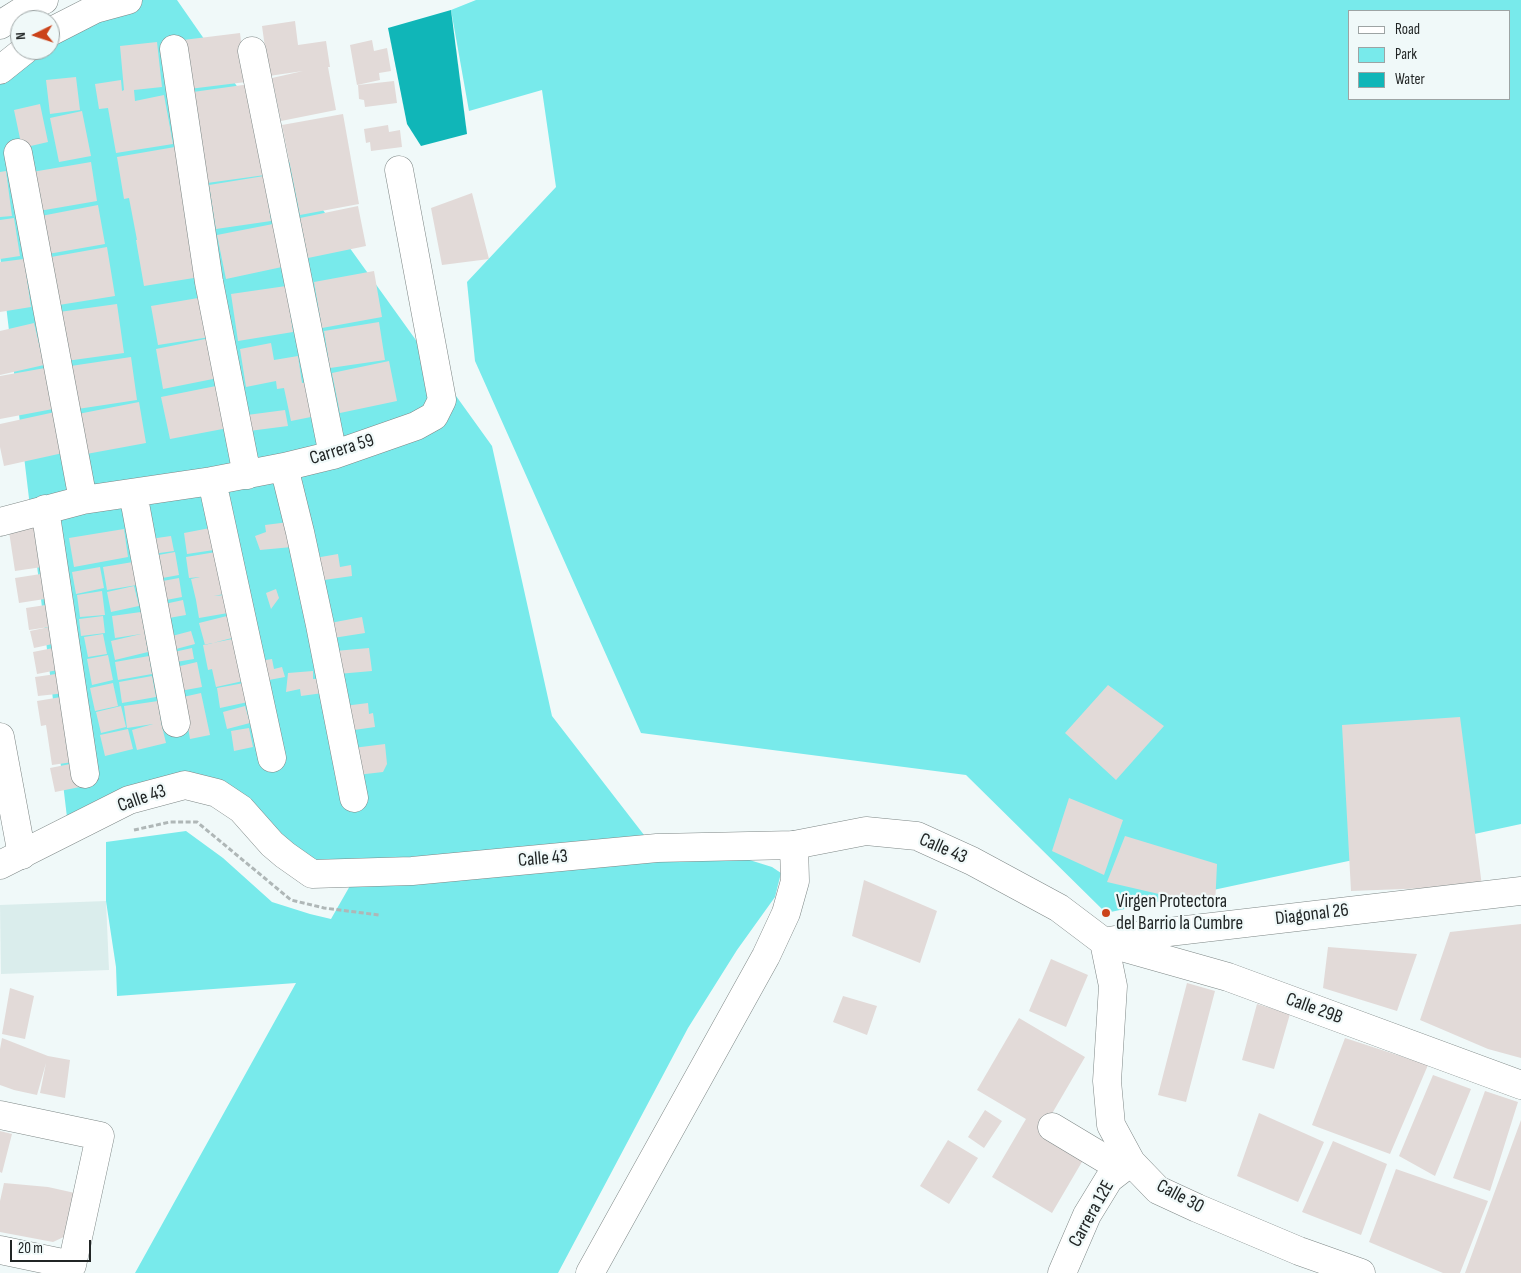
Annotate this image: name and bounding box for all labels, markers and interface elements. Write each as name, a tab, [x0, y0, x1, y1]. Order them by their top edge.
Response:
north arrow	[10, 10, 60, 60]
legend	[1348, 10, 1511, 100]
text: Road	[1395, 20, 1420, 39]
text: N	[12, 32, 29, 40]
text: Park	[1395, 45, 1417, 64]
text: Water	[1395, 70, 1425, 89]
street label: Carrera 59	[307, 429, 377, 471]
street label: Calle 43	[115, 780, 169, 818]
street label: Calle 43	[916, 829, 970, 869]
street label: Calle 43	[517, 845, 569, 873]
place label: Virgen Protectora del Barrio la Cumbre	[1116, 891, 1243, 935]
street label: Diagonal 26	[1274, 899, 1350, 931]
marker: Virgen Protectora del Barrio la Cumbre	[1100, 907, 1112, 919]
street label: Calle 29B	[1283, 988, 1345, 1030]
street label: Calle 30	[1152, 1175, 1208, 1219]
street label: Carrera 12E	[1064, 1177, 1120, 1251]
scale bar	[12, 1230, 94, 1262]
text: 20 m	[18, 1239, 43, 1258]

